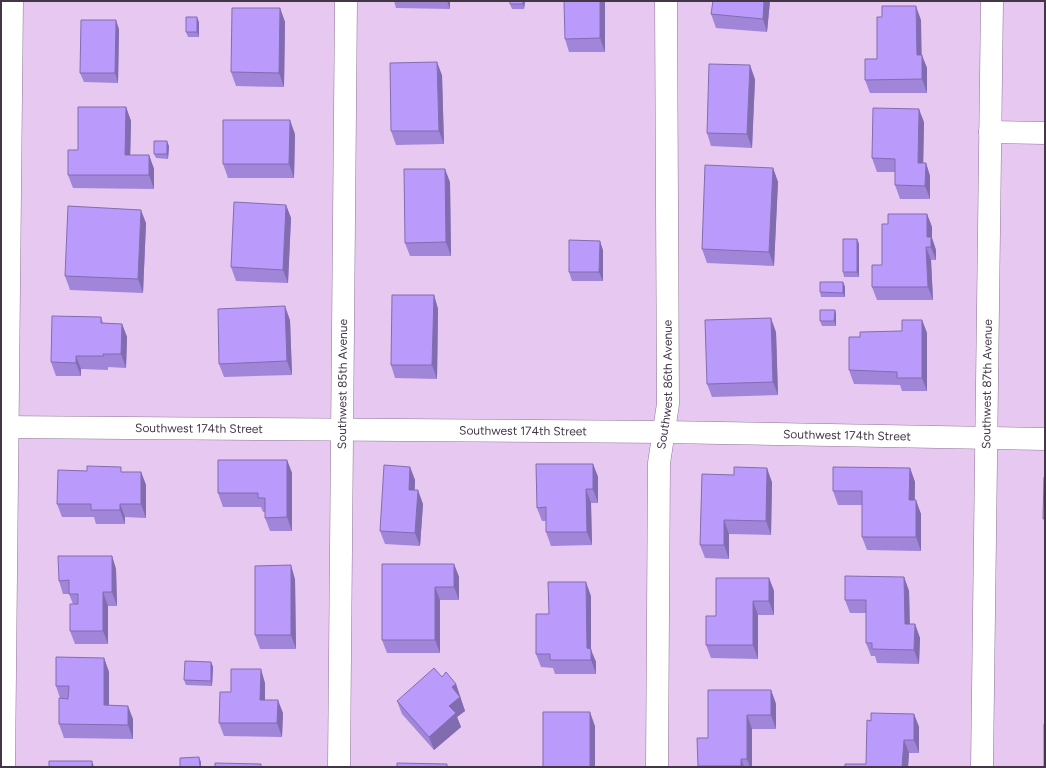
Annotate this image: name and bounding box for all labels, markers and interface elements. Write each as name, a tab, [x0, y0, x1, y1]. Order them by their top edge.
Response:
street label: Southwest 85th Avenue	[335, 318, 350, 449]
street label: Southwest 86th Avenue	[654, 319, 675, 450]
street label: Southwest 87th Avenue	[979, 319, 995, 449]
street label: Southwest 174th Street	[135, 421, 263, 436]
street label: Southwest 174th Street	[459, 423, 587, 438]
street label: Southwest 174th Street	[783, 427, 911, 444]

